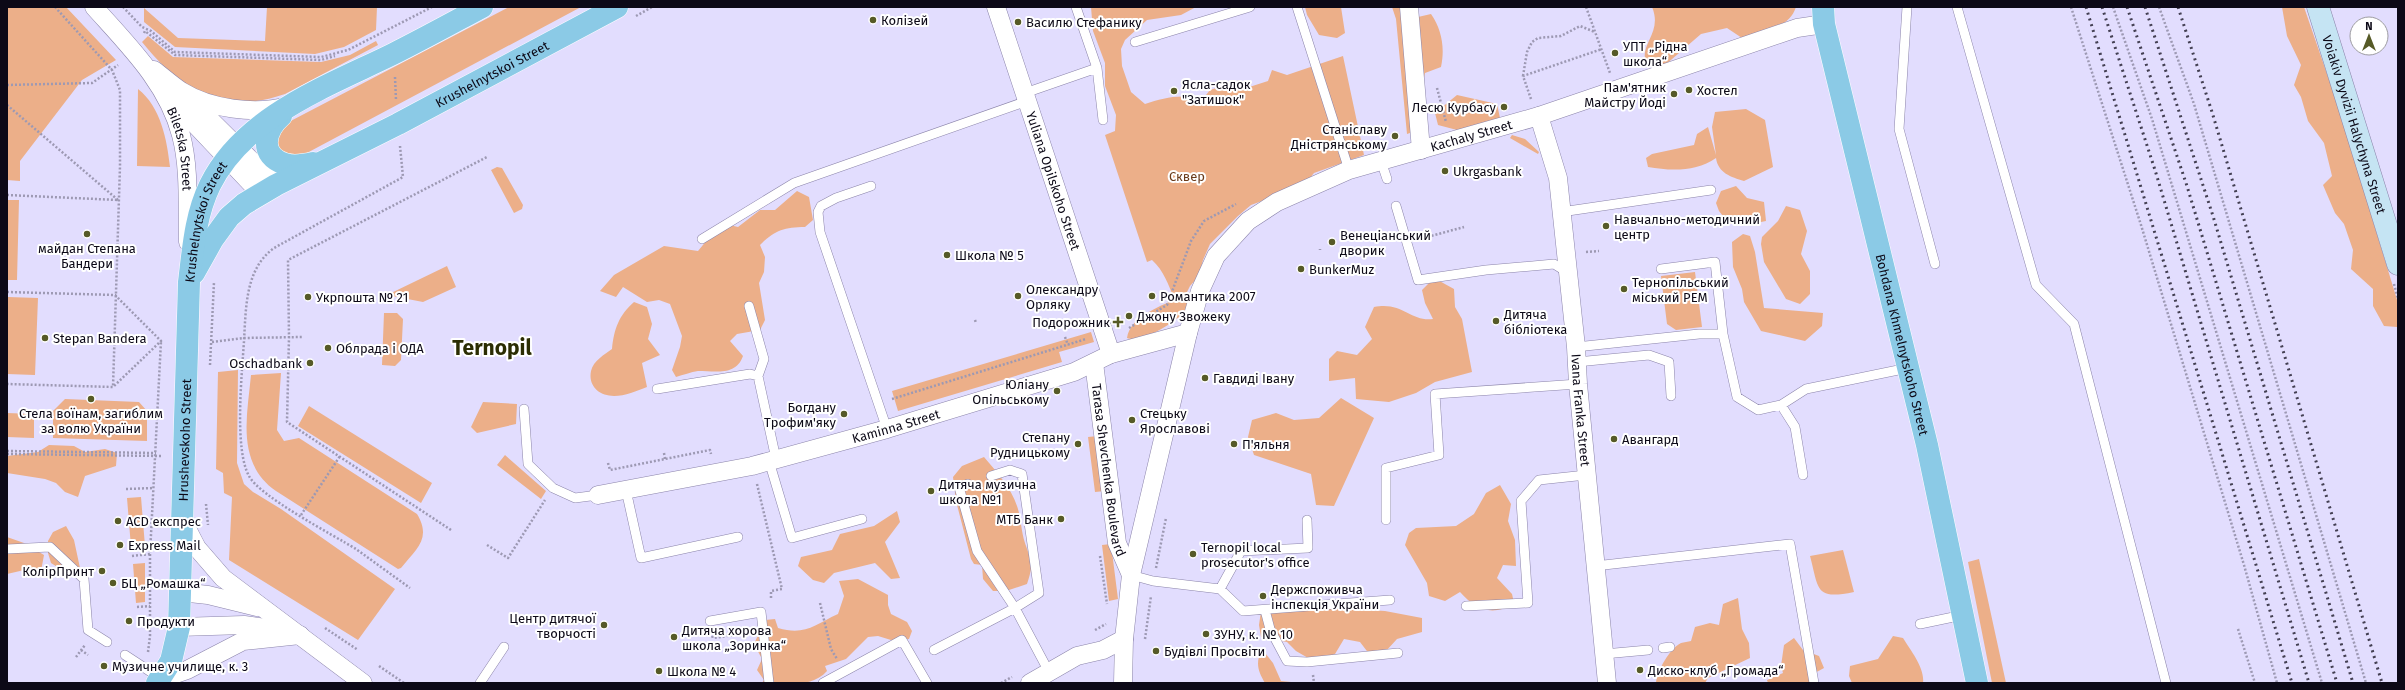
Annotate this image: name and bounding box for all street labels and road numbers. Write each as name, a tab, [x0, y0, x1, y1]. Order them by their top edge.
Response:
street label: Voiakiv Dyvizii Halychyna Street	[2320, 33, 2389, 216]
street label: Krushelnytskoi Street	[433, 37, 551, 110]
street label: Biletska Street	[164, 105, 195, 191]
street label: Yuliana Opilskoho Street	[1024, 109, 1084, 252]
street label: Kachaly Street	[1428, 116, 1514, 154]
street label: Krushelnytskoi Street	[182, 158, 230, 283]
street label: Bohdana Khmelnytskoho Street	[1873, 252, 1932, 437]
street label: Ivana Franka Street	[1569, 353, 1593, 467]
street label: Hrushevskoho Street	[175, 378, 194, 502]
street label: Tarasa Shevchenka Boulevard	[1089, 383, 1129, 559]
street label: Kaminna Street	[850, 406, 942, 446]

